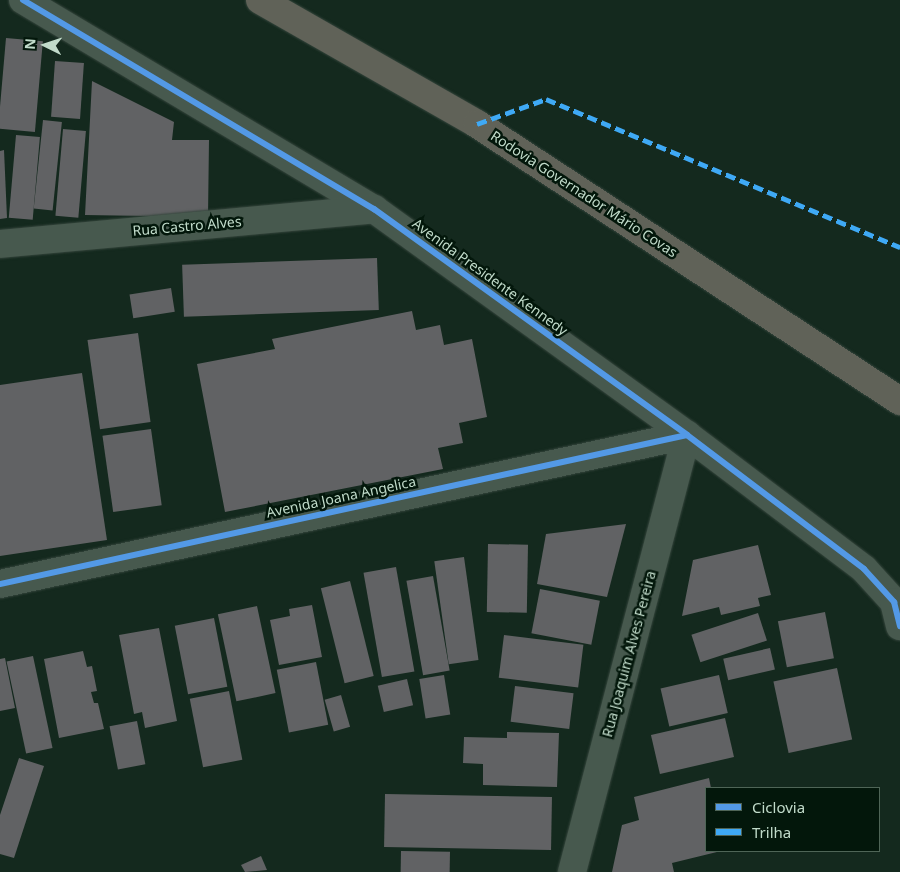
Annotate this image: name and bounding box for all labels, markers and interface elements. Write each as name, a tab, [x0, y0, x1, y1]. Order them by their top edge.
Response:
north arrow	[20, 20, 70, 70]
text: N	[20, 38, 39, 50]
street label: Rodovia Governador Mário Covas	[488, 127, 680, 261]
street label: Rua Castro Alves	[132, 213, 242, 239]
street label: Avenida Presidente Kennedy	[409, 215, 571, 339]
street label: Avenida Joana Angelica	[265, 473, 417, 521]
street label: Rua Joaquim Alves Pereira	[599, 569, 659, 739]
legend	[705, 787, 880, 852]
text: Ciclovia	[752, 797, 805, 817]
text: Trilha	[752, 822, 791, 842]

